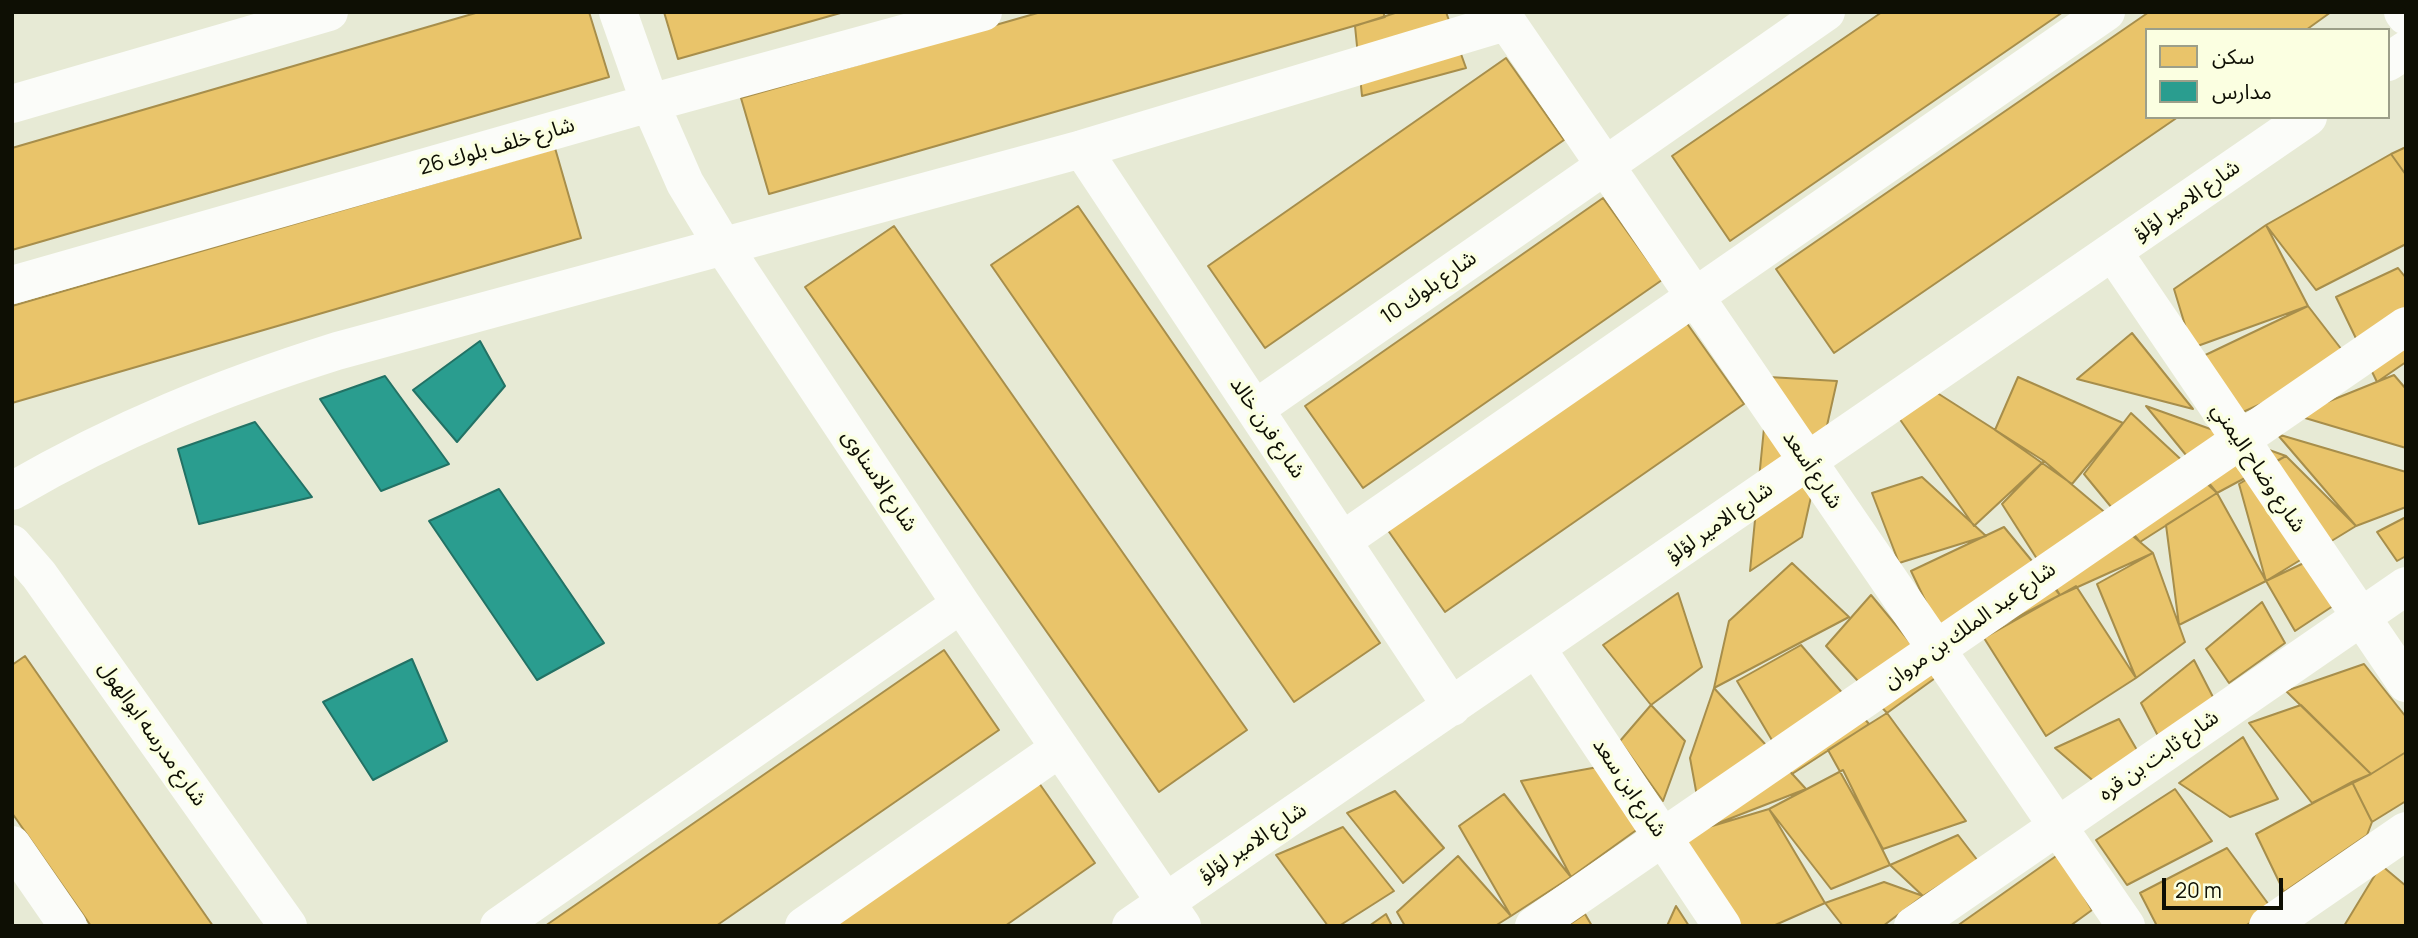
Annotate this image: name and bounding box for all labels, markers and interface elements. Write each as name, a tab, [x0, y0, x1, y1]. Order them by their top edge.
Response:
legend	[2145, 28, 2390, 119]
text: سكن	[2212, 42, 2254, 70]
text: مدارس	[2212, 77, 2272, 105]
street label: شارع خلف بلوك 26	[416, 113, 578, 181]
street label: شارع الامير لؤلؤ	[2129, 155, 2245, 247]
street label: شارع بلوك 10	[1376, 246, 1482, 330]
street label: شارع فرن خالد	[1224, 373, 1310, 483]
street label: شارع وضاح اليمني	[2206, 399, 2310, 537]
street label: شارع الاسناوى	[836, 425, 922, 537]
street label: شارع أسعد	[1777, 426, 1847, 514]
street label: شارع الامير لؤلؤ	[1662, 477, 1778, 569]
street label: شارع عبد الملك بن مروان	[1879, 557, 2061, 695]
street label: شارع مدرسه ابوالهول	[93, 657, 211, 811]
street label: شارع ثابت بن قره	[2094, 705, 2224, 807]
street label: شارع ابن سعد	[1587, 734, 1671, 842]
street label: شارع الامير لؤلؤ	[1194, 798, 1312, 888]
scale bar	[2166, 864, 2287, 908]
text: 20 m	[2175, 876, 2222, 904]

